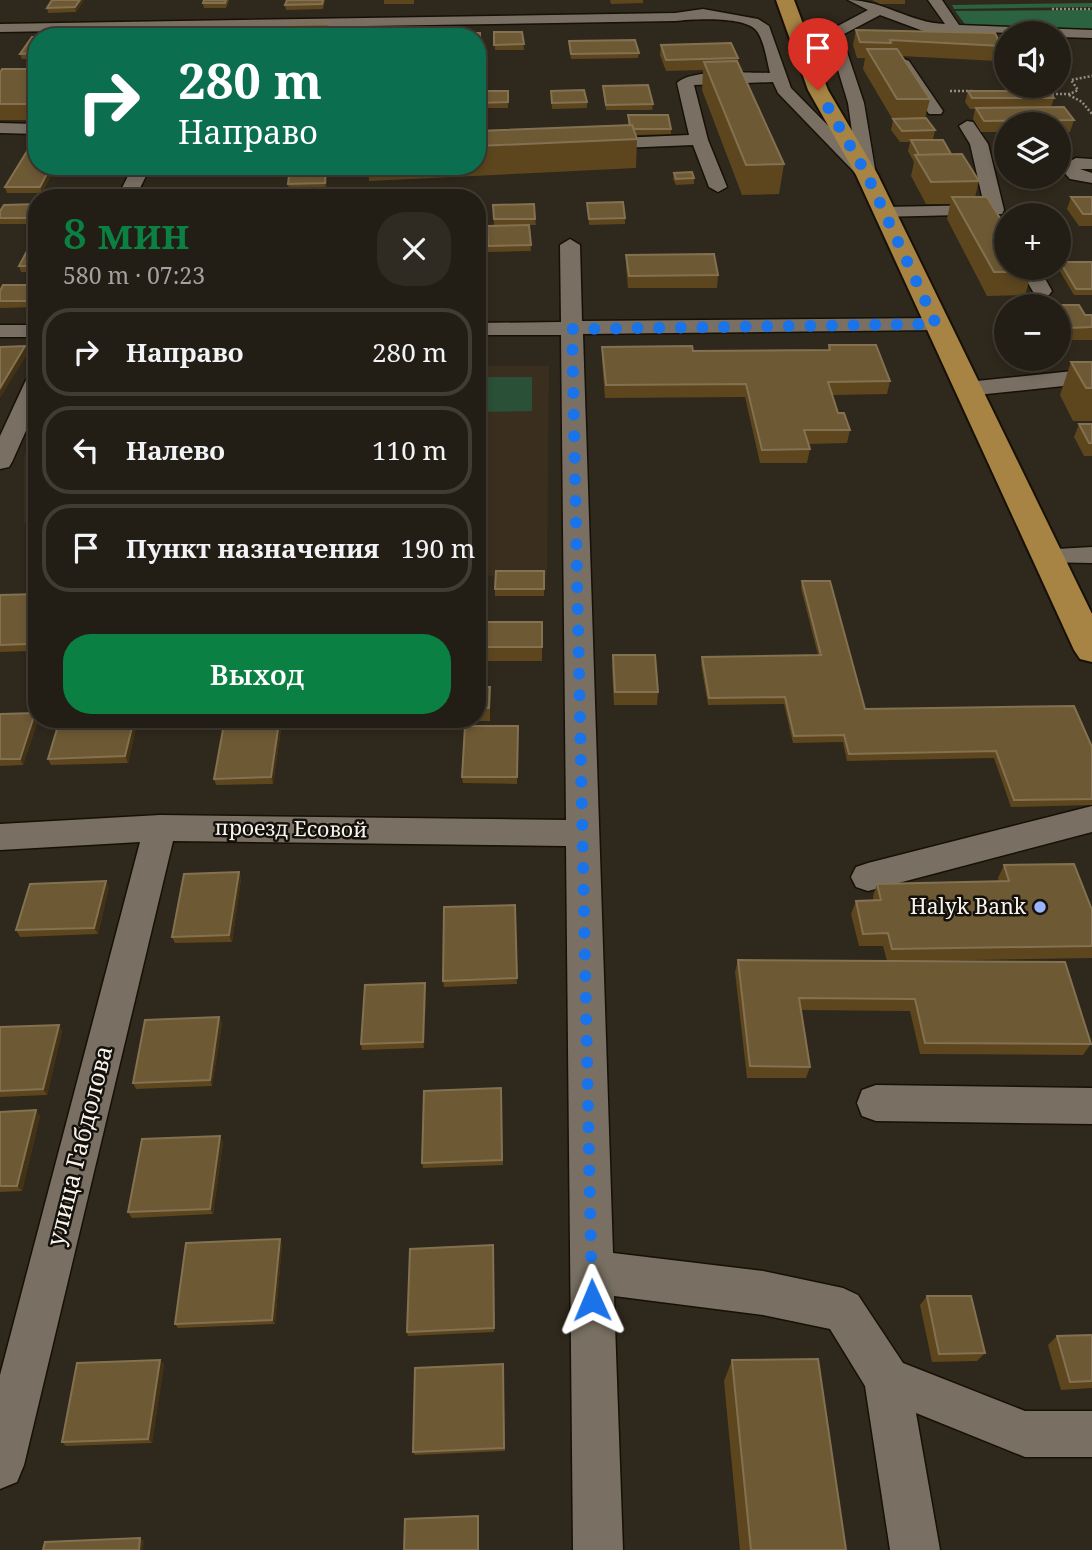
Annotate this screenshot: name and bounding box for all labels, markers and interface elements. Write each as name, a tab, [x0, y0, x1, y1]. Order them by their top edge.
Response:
pin	[788, 18, 848, 90]
map controls	[994, 21, 1071, 371]
button: sound	[994, 21, 1071, 98]
icon: arrive	[799, 29, 837, 67]
text: 280 m	[178, 47, 322, 113]
icon: right	[63, 56, 154, 147]
text: Направо	[178, 110, 318, 153]
button: layers	[994, 112, 1071, 189]
button: +	[994, 203, 1071, 280]
text: 8 мин	[63, 204, 190, 261]
button: close	[377, 212, 451, 286]
text: 580 m · 07:23	[63, 259, 205, 291]
button: −	[994, 294, 1071, 371]
icon: right	[67, 333, 105, 371]
text: Направо	[126, 334, 244, 370]
text: 280 m	[372, 334, 447, 370]
icon: left	[67, 431, 105, 469]
text: Налево	[126, 432, 225, 468]
text: 110 m	[372, 432, 447, 468]
icon: arrive	[67, 529, 105, 567]
text: Пункт назначения	[126, 530, 379, 566]
text: 190 m	[400, 530, 475, 566]
button: Выход	[63, 634, 451, 714]
street label: проезд Есовой	[214, 813, 368, 843]
place label: Halyk Bank	[910, 892, 1027, 920]
marker: Halyk Bank	[1032, 899, 1048, 915]
street label: улица Габдолова	[38, 1042, 119, 1249]
position arrow	[555, 1263, 629, 1337]

